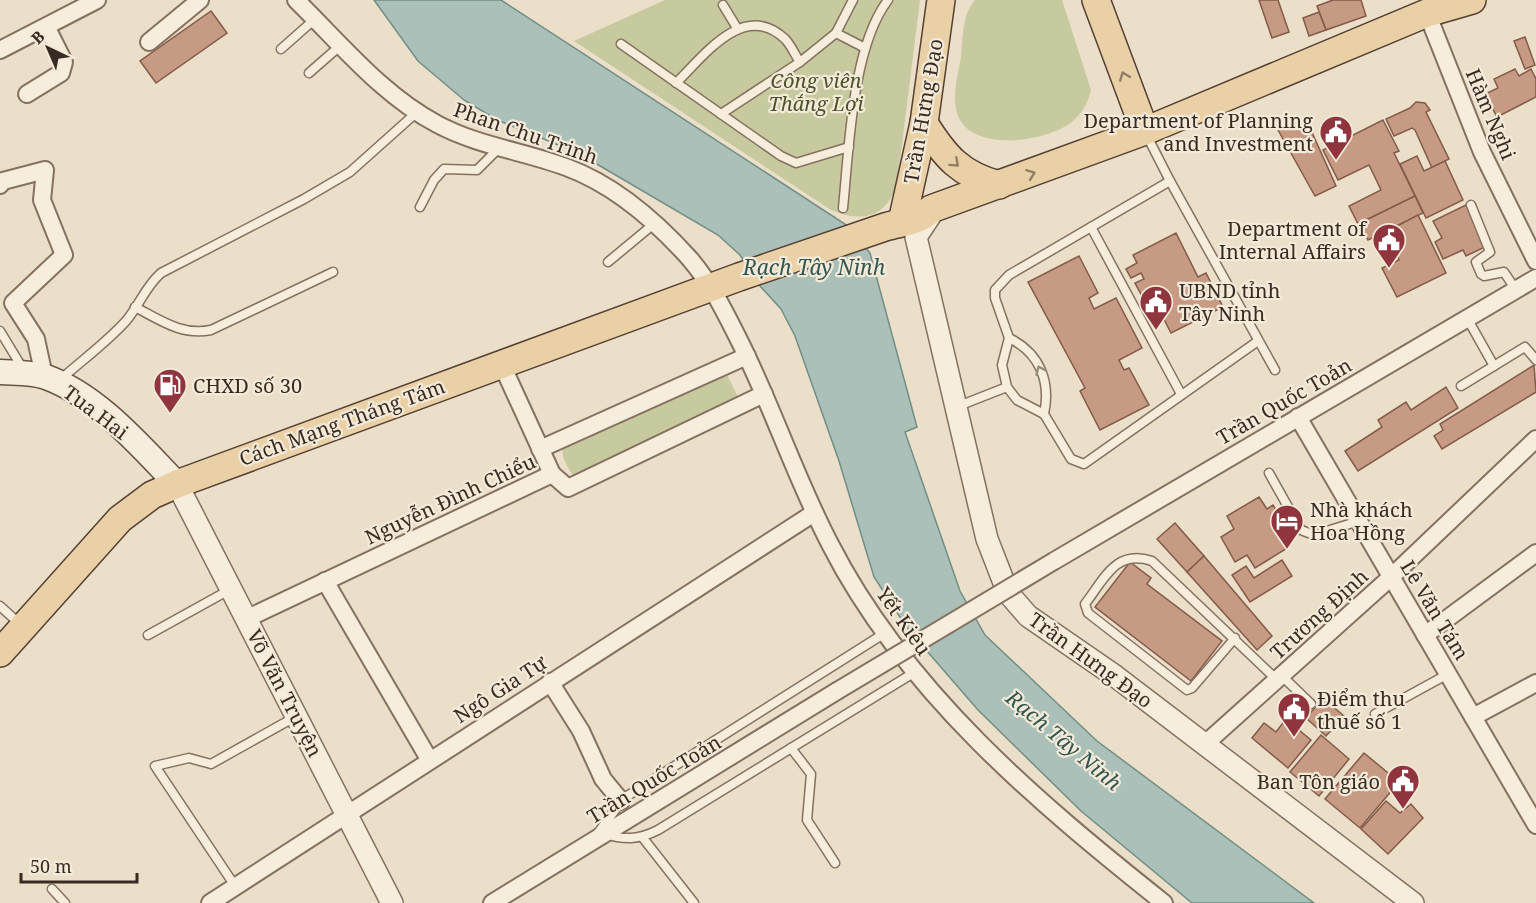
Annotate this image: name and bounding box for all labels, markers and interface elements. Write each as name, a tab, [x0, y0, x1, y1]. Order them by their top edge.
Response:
north arrow	[18, 18, 78, 78]
text: B	[26, 25, 49, 49]
street label: Trần Hưng Đạo	[897, 36, 949, 186]
street label: Hàm Nghi	[1460, 64, 1522, 164]
park label: Công viên Thắng Lợi	[769, 67, 864, 117]
one-way arrow	[1119, 71, 1131, 82]
street label: Phan Chu Trinh	[450, 96, 602, 170]
place label: Department of Planning and Investment	[1084, 107, 1313, 157]
public building icon: Department of Planning and Investment	[1318, 114, 1354, 161]
one-way arrow	[948, 156, 959, 167]
one-way arrow	[1025, 168, 1036, 181]
place label: Department of Internal Affairs	[1219, 215, 1368, 265]
public building icon: Department of Internal Affairs	[1371, 222, 1407, 269]
water label: Rạch Tây Ninh	[742, 253, 886, 281]
place label: UBND tỉnh Tây Ninh	[1179, 277, 1281, 327]
public building icon: UBND tỉnh Tây Ninh	[1138, 284, 1174, 331]
street label: Trần Quốc Toản	[1212, 351, 1357, 451]
one-way arrow	[1036, 365, 1048, 376]
fuel station icon: CHXD số 30	[152, 367, 188, 414]
place label: CHXD số 30	[193, 372, 302, 399]
street label: Cách Mạng Tháng Tám	[235, 372, 449, 472]
street label: Tua Hai	[58, 379, 135, 446]
street label: Nguyễn Đình Chiểu	[360, 447, 540, 550]
place label: Nhà khách Hoa Hồng	[1310, 496, 1413, 546]
hotel icon: Nhà khách Hoa Hồng	[1269, 503, 1305, 550]
street label: Lê Văn Tám	[1395, 555, 1475, 665]
street label: Trương Định	[1264, 563, 1374, 665]
street label: Yết Kiêu	[870, 581, 938, 661]
street label: Trần Hưng Đạo	[1024, 606, 1158, 714]
street label: Võ Văn Truyện	[241, 625, 329, 762]
street label: Ngô Gia Tự	[448, 649, 552, 729]
water label: Rạch Tây Ninh	[1000, 683, 1128, 797]
place label: Điểm thu thuế số 1	[1317, 685, 1405, 735]
public building icon: Điểm thu thuế số 1	[1276, 691, 1312, 738]
street label: Trần Quốc Toản	[582, 728, 726, 830]
public building icon: Ban Tôn giáo	[1385, 763, 1421, 810]
place label: Ban Tôn giáo	[1257, 768, 1380, 795]
scale bar	[21, 846, 136, 884]
text: 50 m	[30, 854, 72, 878]

